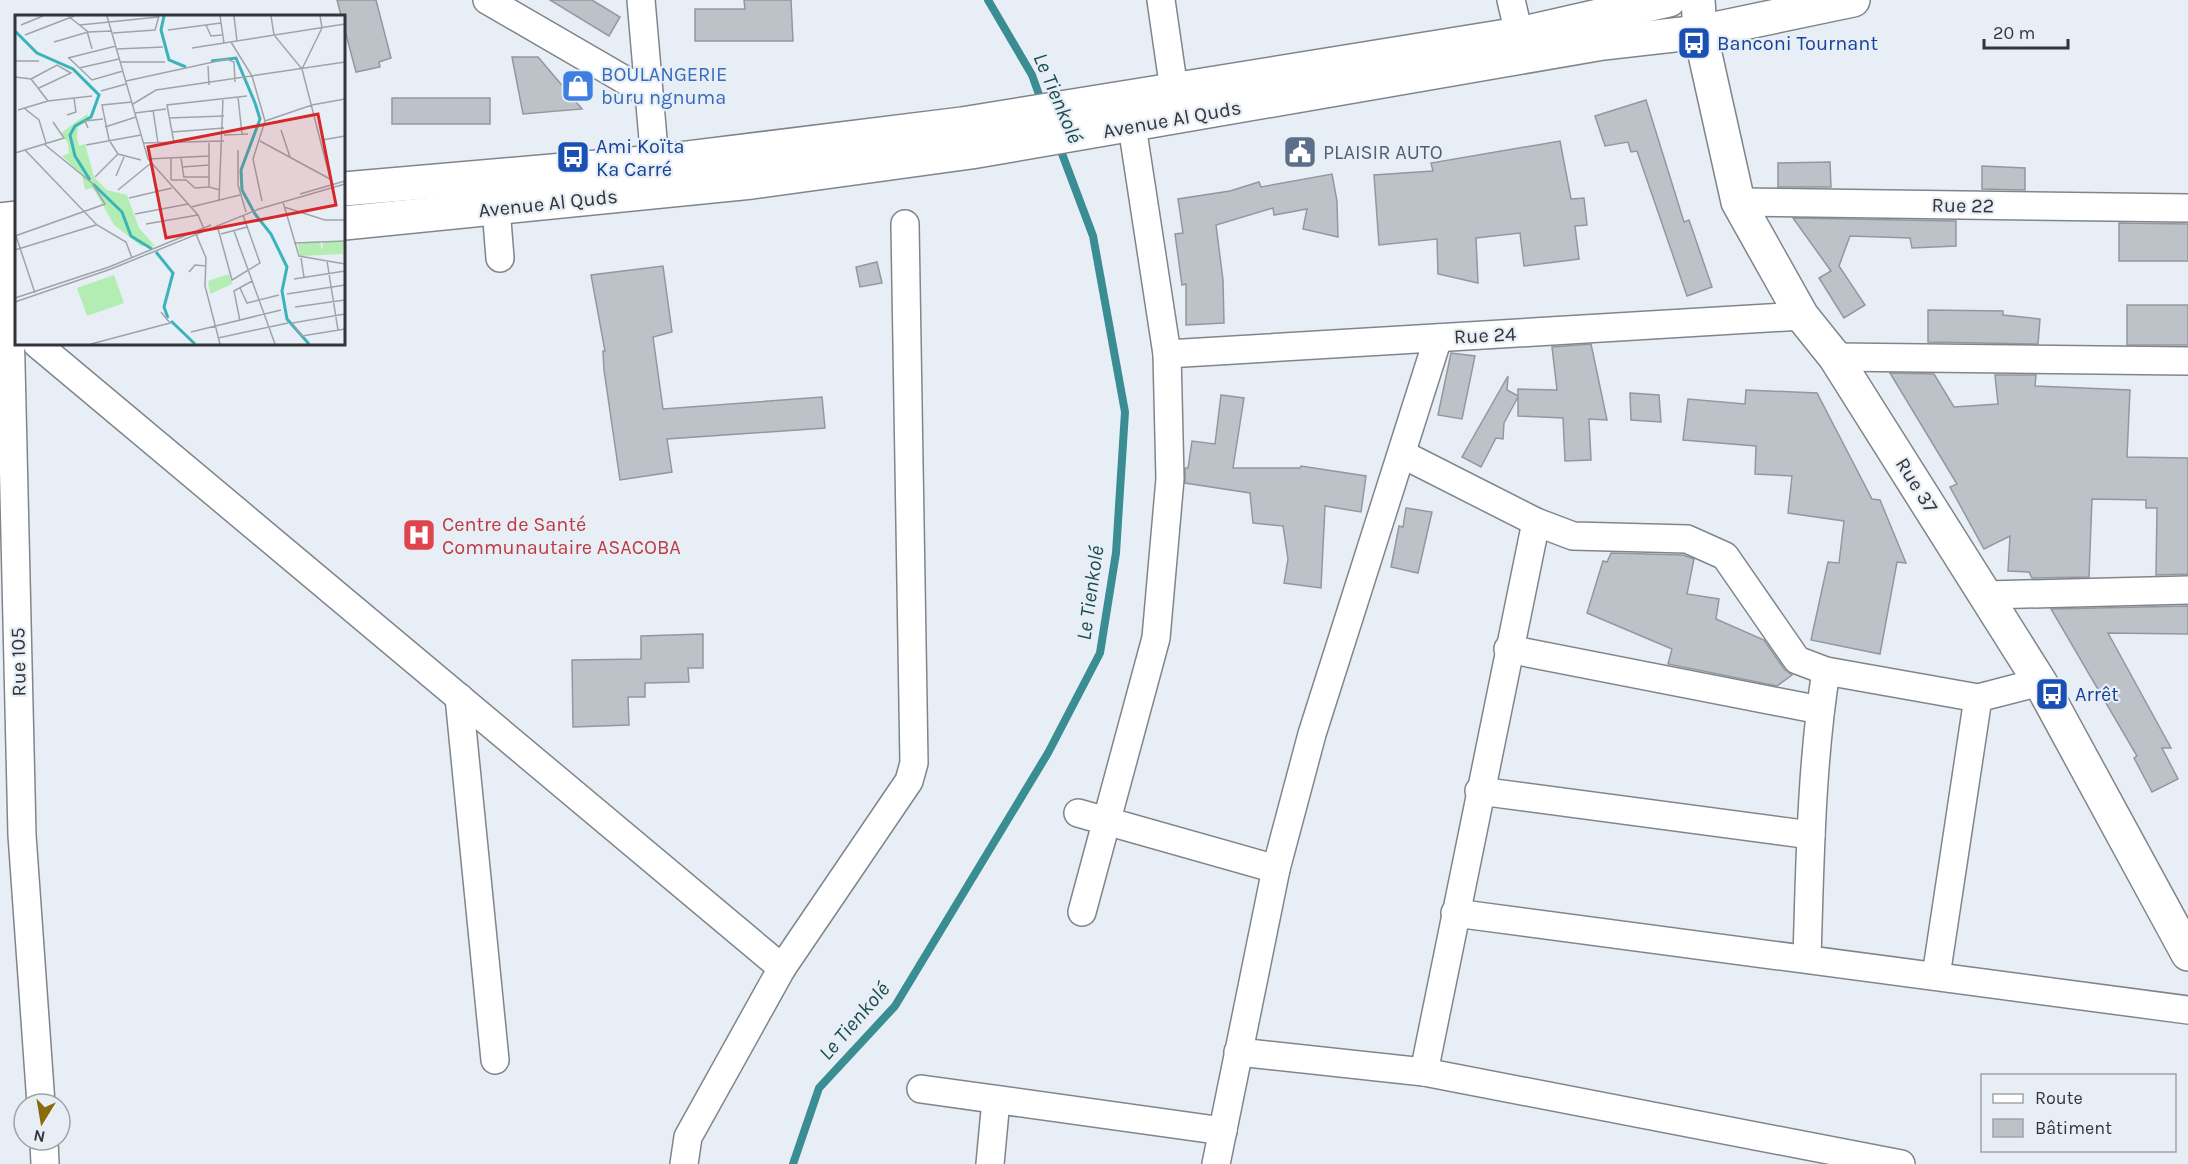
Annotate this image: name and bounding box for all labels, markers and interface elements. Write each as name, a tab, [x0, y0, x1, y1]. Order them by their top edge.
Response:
scale bar	[1984, 12, 2068, 50]
inset map	[15, 15, 345, 345]
text: 20 m	[1993, 22, 2035, 44]
bus stop icon: Banconi Tournant	[1676, 25, 1712, 61]
place label: Banconi Tournant	[1717, 32, 1878, 55]
water label: Le Tienkolé	[1028, 49, 1088, 147]
place label: BOULANGERIE buru ngnuma	[601, 63, 727, 109]
shop icon: BOULANGERIE buru ngnuma	[560, 68, 596, 104]
street label: Avenue Al Quds	[1101, 96, 1243, 143]
public building icon: PLAISIR AUTO	[1282, 134, 1318, 170]
place label: Ami Koïta Ka Carré	[596, 135, 684, 181]
bus stop icon: Ami Koïta Ka Carré	[555, 139, 591, 175]
place label: PLAISIR AUTO	[1323, 141, 1443, 164]
street label: Avenue Al Quds	[477, 185, 619, 222]
street label: Rue 22	[1932, 193, 1994, 218]
street label: Rue 24	[1453, 322, 1517, 349]
street label: Rue 37	[1891, 453, 1943, 518]
place label: Centre de Santé Communautaire ASACOBA	[442, 513, 681, 559]
hospital icon: Centre de Santé Communautaire ASACOBA	[401, 517, 437, 553]
water label: Le Tienkolé	[1071, 544, 1109, 642]
street label: Rue 105	[6, 627, 31, 697]
bus stop icon: Arrêt	[2034, 676, 2070, 712]
place label: Arrêt	[2075, 683, 2119, 706]
water label: Le Tienkolé	[814, 977, 894, 1065]
legend	[1981, 1074, 2176, 1152]
text: Route	[2035, 1087, 2083, 1109]
north arrow	[12, 1092, 72, 1152]
text: Bâtiment	[2035, 1117, 2112, 1139]
text: N	[32, 1126, 47, 1147]

